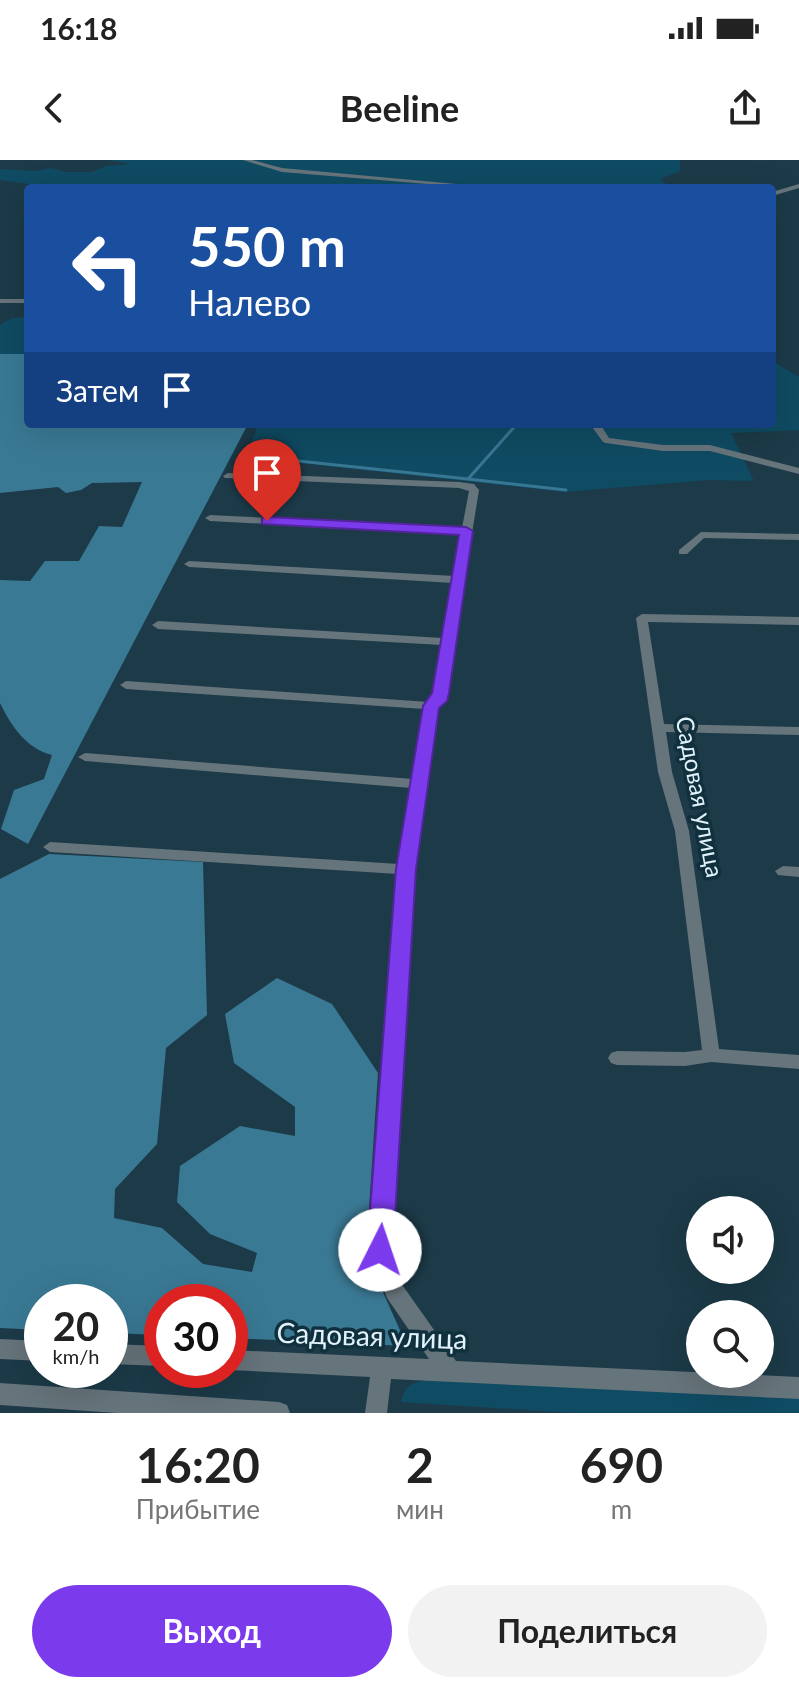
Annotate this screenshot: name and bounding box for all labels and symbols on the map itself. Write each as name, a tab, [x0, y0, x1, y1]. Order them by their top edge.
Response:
pin	[233, 439, 301, 521]
street label: Садовая улица	[671, 714, 730, 880]
position arrow	[338, 1208, 422, 1292]
speed limit sign: 30	[144, 1284, 248, 1388]
street label: Садовая улица	[276, 1315, 468, 1355]

